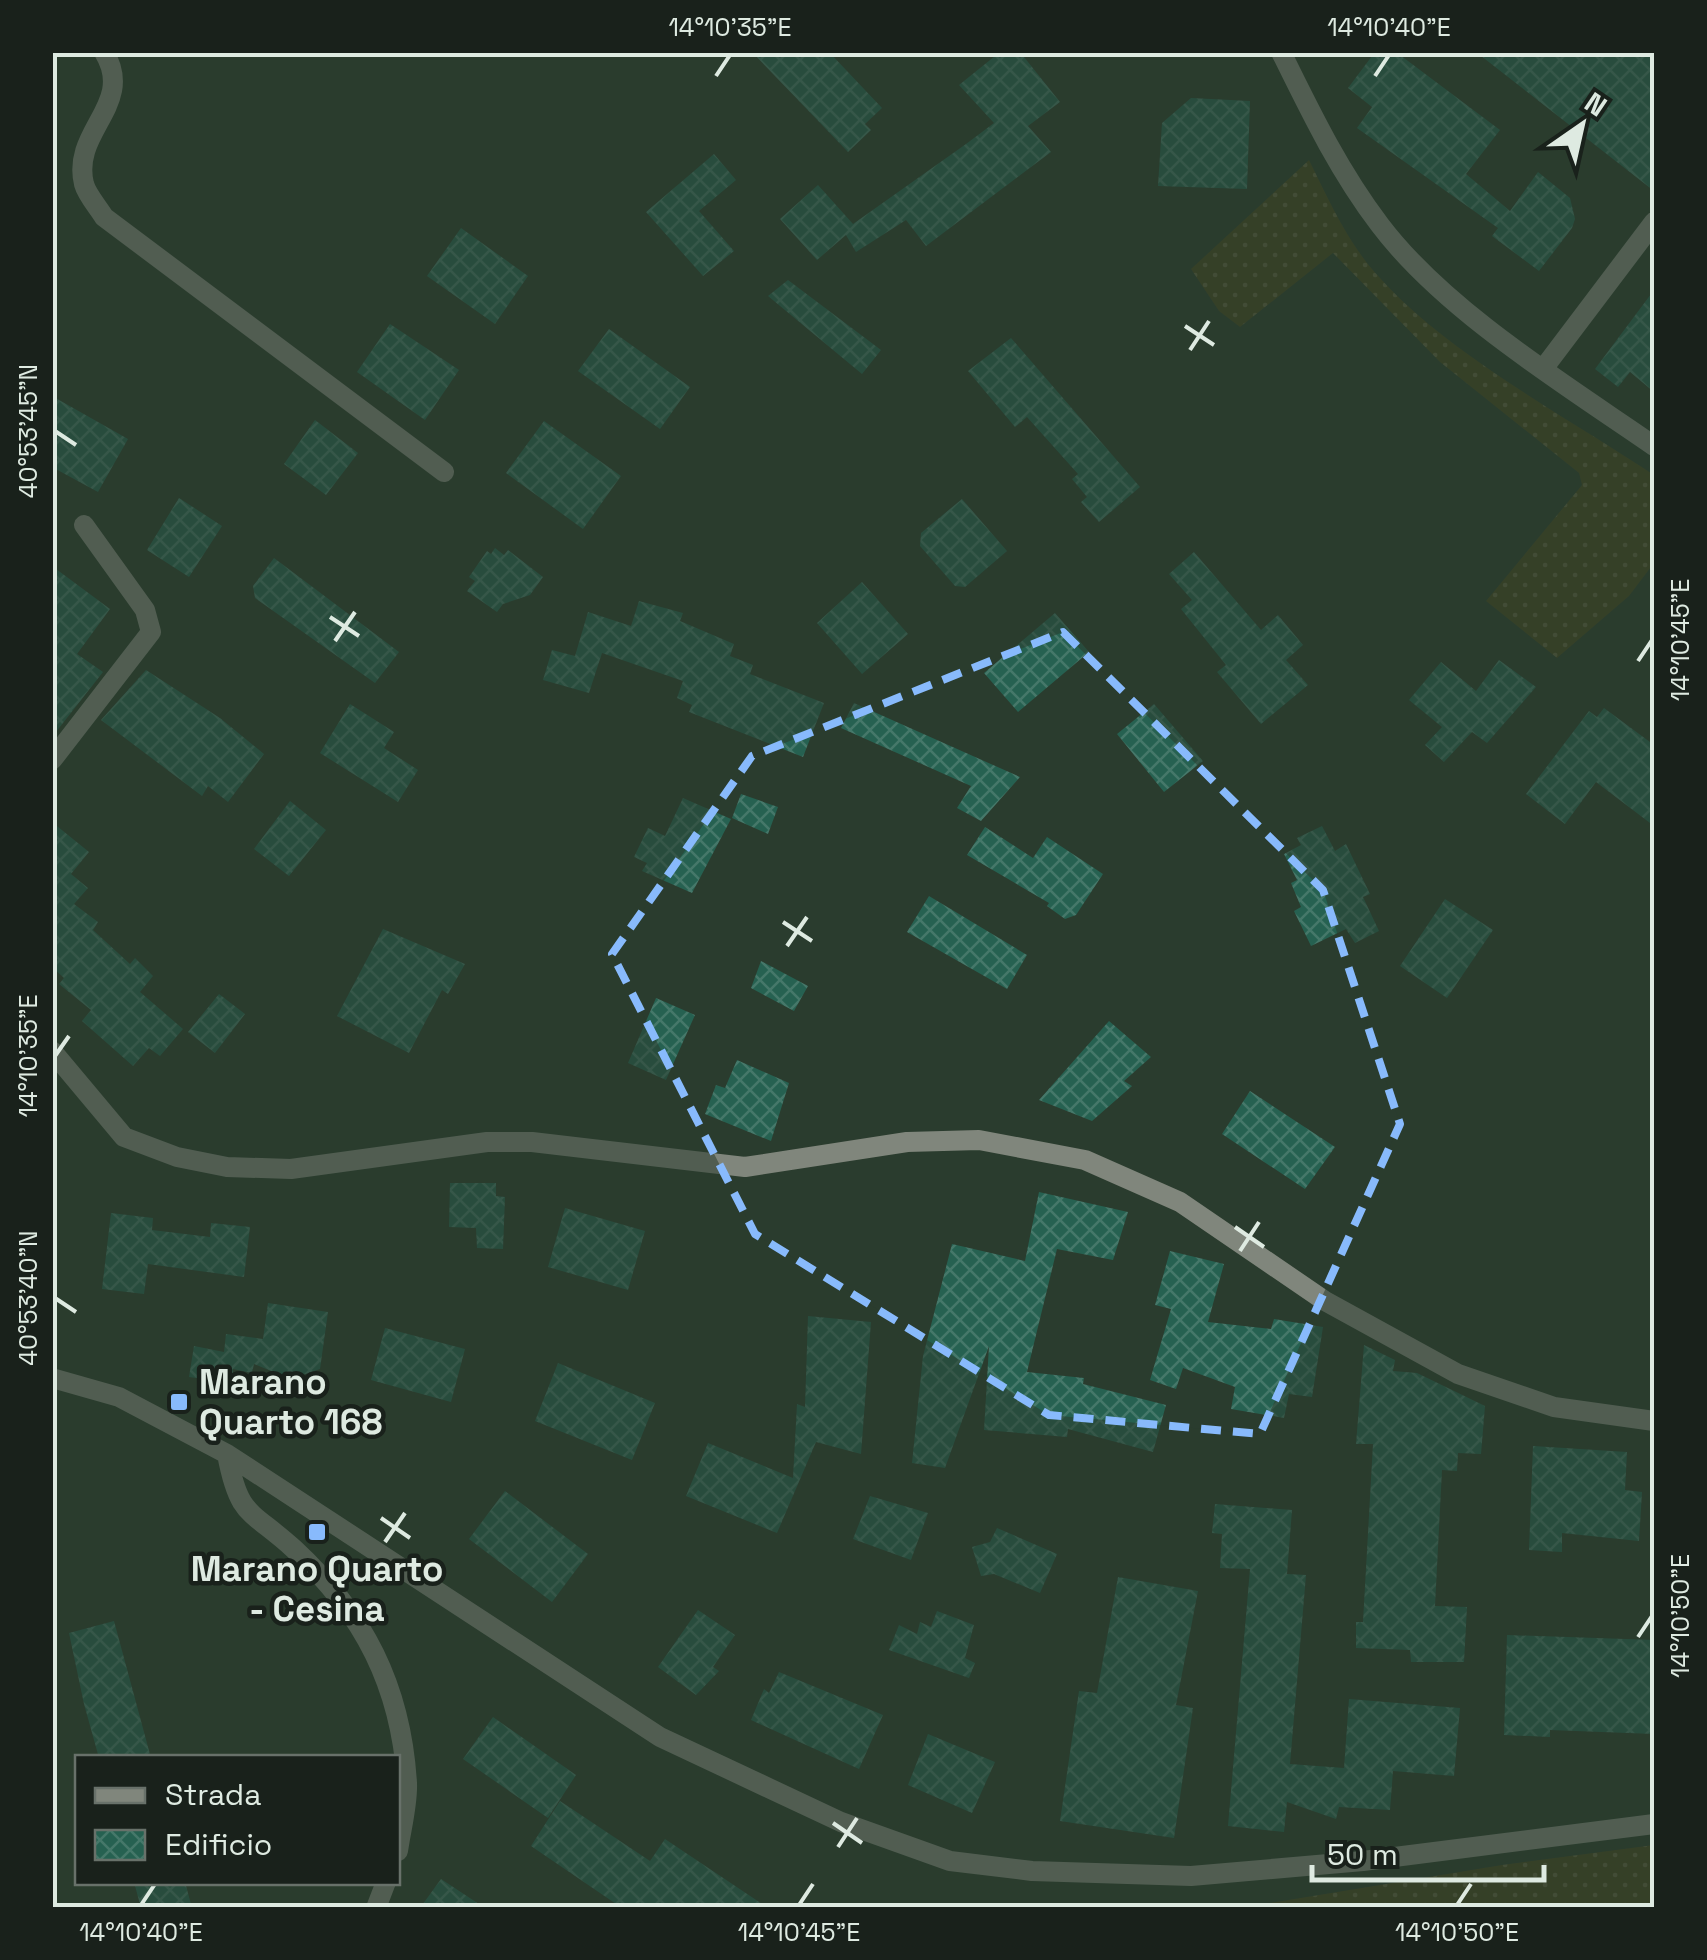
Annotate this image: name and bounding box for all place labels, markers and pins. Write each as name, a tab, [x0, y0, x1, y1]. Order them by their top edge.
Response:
place label: Marano Quarto 168	[199, 1360, 382, 1444]
marker: Marano Quarto 168	[168, 1391, 190, 1413]
marker: Marano Quarto - Cesina	[306, 1521, 328, 1543]
place label: Marano Quarto - Cesina	[191, 1547, 443, 1631]

